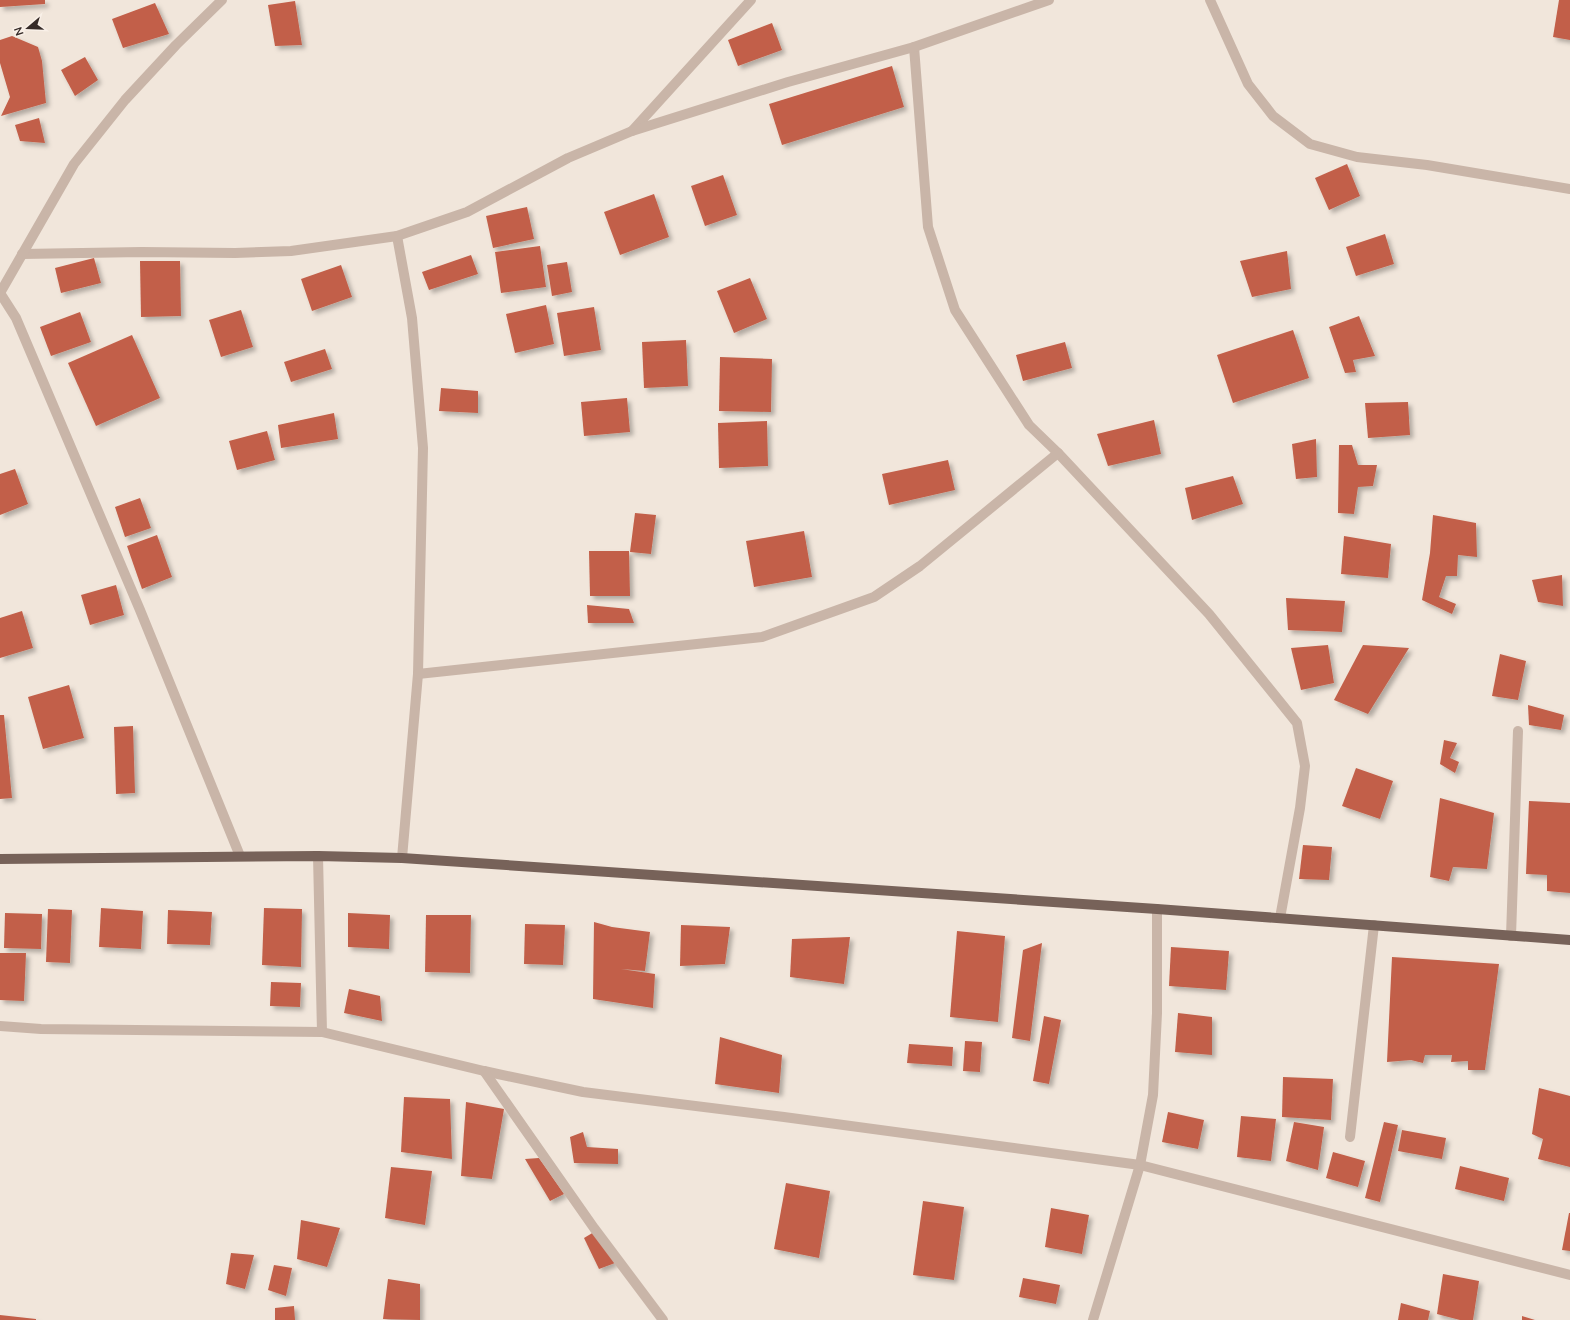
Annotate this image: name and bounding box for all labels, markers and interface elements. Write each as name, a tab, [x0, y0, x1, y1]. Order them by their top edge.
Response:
north arrow	[8, 8, 48, 48]
text: N	[11, 25, 27, 37]

